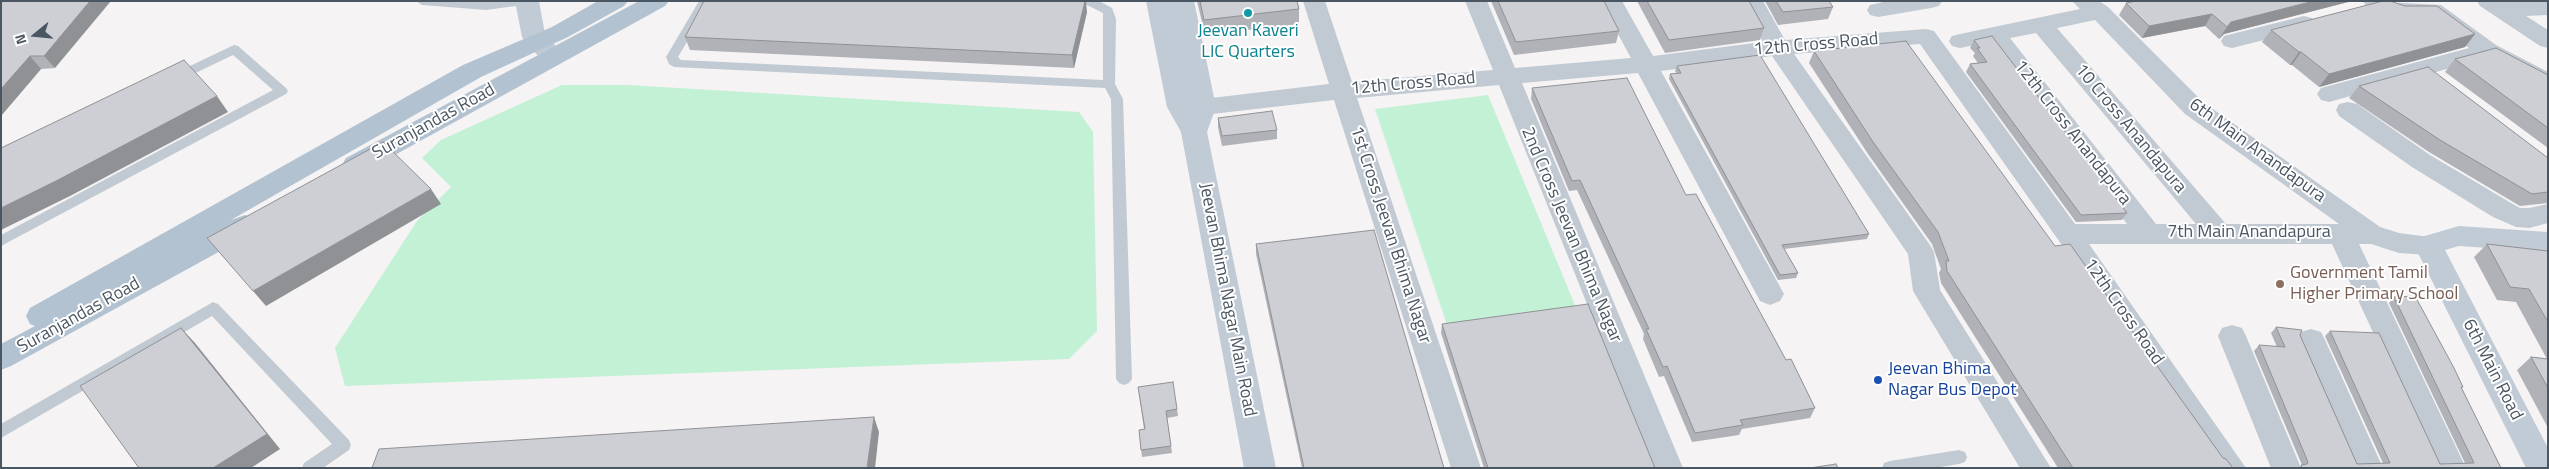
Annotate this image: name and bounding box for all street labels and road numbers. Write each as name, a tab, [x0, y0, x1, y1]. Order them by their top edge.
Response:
street label: 12th Cross Road	[1753, 29, 1879, 61]
street label: 12th Cross Anandapura	[2009, 56, 2135, 210]
street label: 10 Cross Anandapura	[2070, 60, 2190, 198]
street label: 12th Cross Road	[1350, 68, 1476, 100]
street label: Suranjandas Road	[369, 79, 499, 165]
street label: 6th Main Anandapura	[2184, 94, 2330, 208]
street label: 1st Cross Jeevan Bhima Nagar	[1345, 124, 1435, 346]
street label: 2nd Cross Jeevan Bhima Nagar	[1516, 124, 1626, 346]
street label: Jeevan Bhima Nagar Main Road	[1194, 181, 1260, 419]
street label: 7th Main Anandapura	[2167, 222, 2331, 244]
street label: 12th Cross Road	[2078, 255, 2168, 369]
street label: Suranjandas Road	[14, 273, 144, 359]
street label: 6th Main Road	[2457, 316, 2527, 424]

